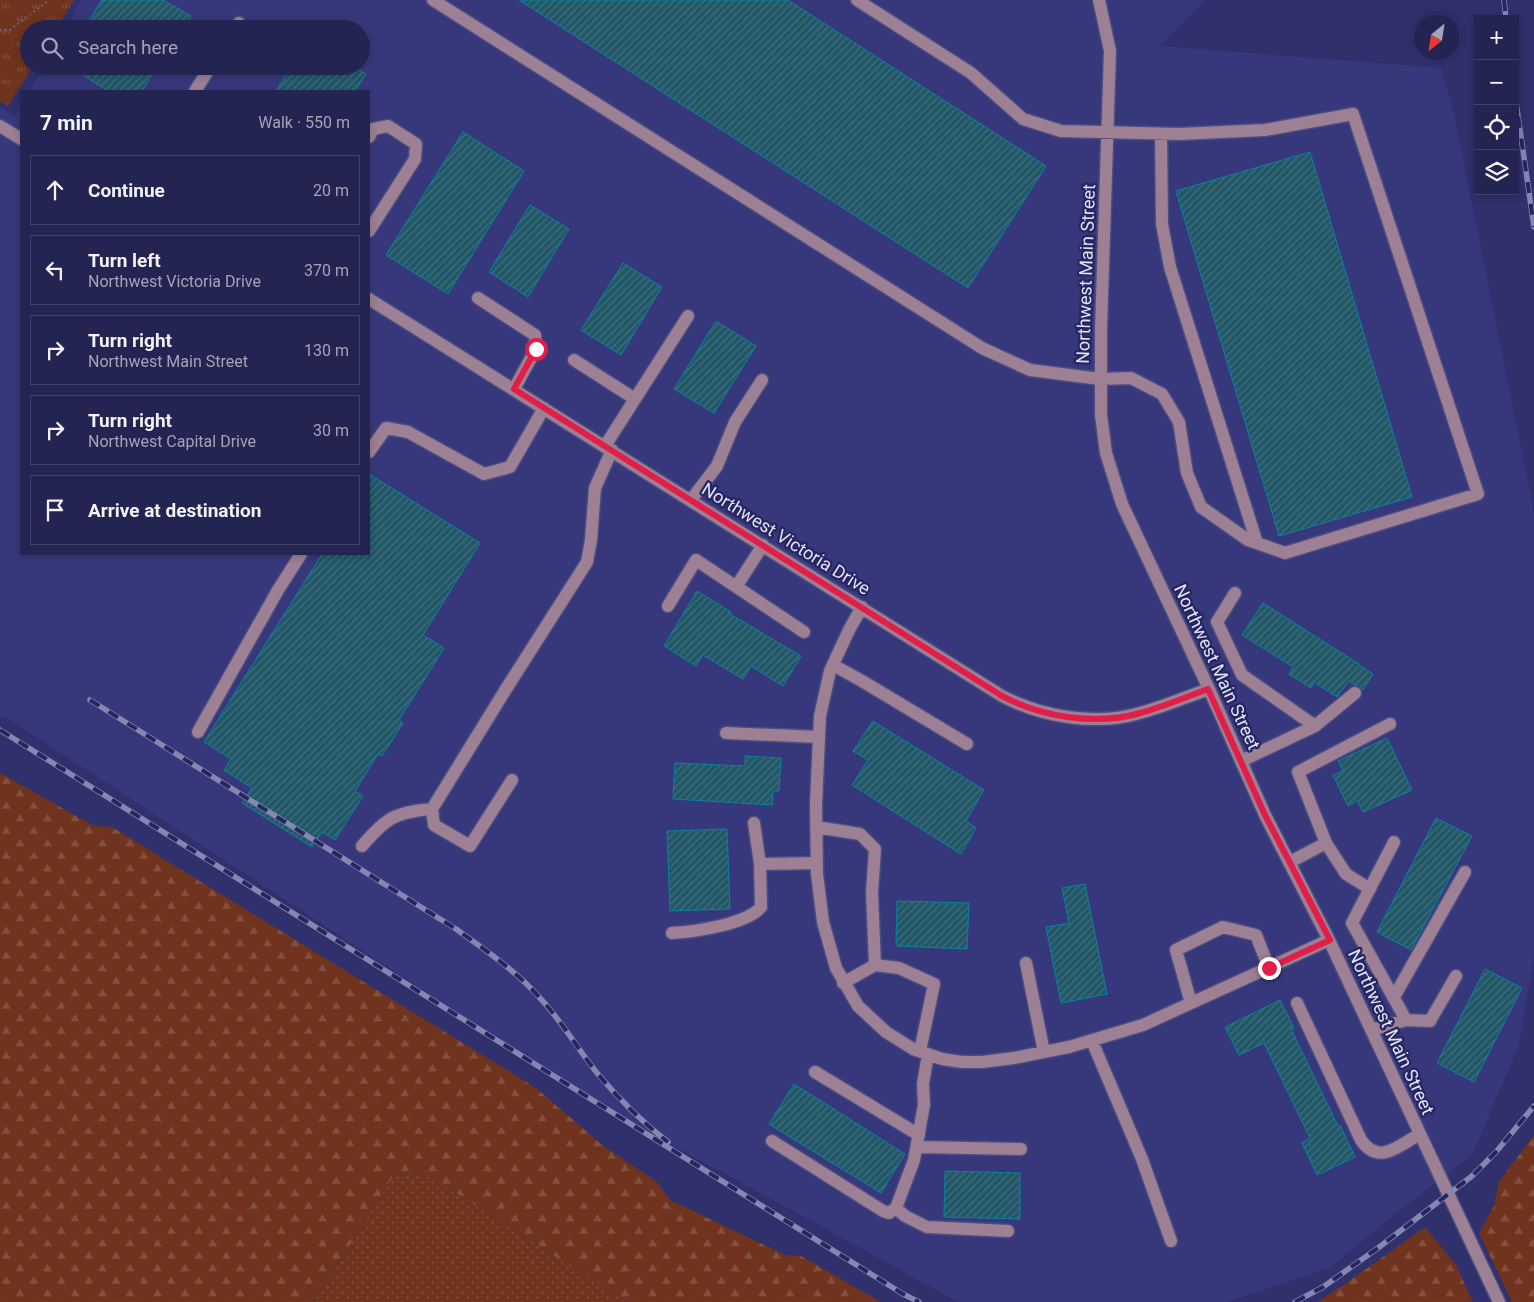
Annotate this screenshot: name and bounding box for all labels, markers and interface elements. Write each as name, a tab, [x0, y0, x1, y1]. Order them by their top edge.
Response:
north arrow	[1414, 15, 1459, 60]
map controls	[1474, 15, 1519, 195]
button: +	[1474, 15, 1519, 60]
search box	[20, 20, 370, 75]
icon: search	[38, 34, 66, 62]
text: Search here	[78, 36, 178, 59]
button: −	[1474, 60, 1519, 105]
button: locate	[1474, 105, 1519, 150]
text: 7 min	[40, 111, 93, 135]
text: Walk · 550 m	[258, 113, 350, 132]
button: layers	[1474, 150, 1519, 195]
icon: ahead	[41, 176, 69, 204]
text: Continue	[88, 179, 165, 202]
text: 20 m	[313, 181, 349, 200]
street label: Northwest Main Street	[1072, 184, 1099, 364]
text: Turn left	[88, 249, 161, 272]
icon: left	[41, 256, 69, 284]
text: 370 m	[304, 261, 349, 280]
text: Northwest Victoria Drive	[88, 272, 261, 291]
text: Turn right	[88, 329, 172, 352]
icon: right	[41, 336, 69, 364]
route start	[525, 338, 548, 361]
text: 130 m	[304, 341, 349, 360]
text: Northwest Main Street	[88, 352, 248, 371]
text: Turn right	[88, 409, 172, 432]
icon: right	[41, 416, 69, 444]
text: 30 m	[313, 421, 349, 440]
text: Northwest Capital Drive	[88, 432, 256, 451]
street label: Northwest Victoria Drive	[698, 478, 874, 599]
icon: arrive	[41, 496, 69, 524]
text: Arrive at destination	[88, 499, 261, 522]
street label: Northwest Main Street	[1170, 581, 1265, 753]
street label: Northwest Main Street	[1344, 946, 1439, 1118]
route end	[1258, 957, 1281, 980]

